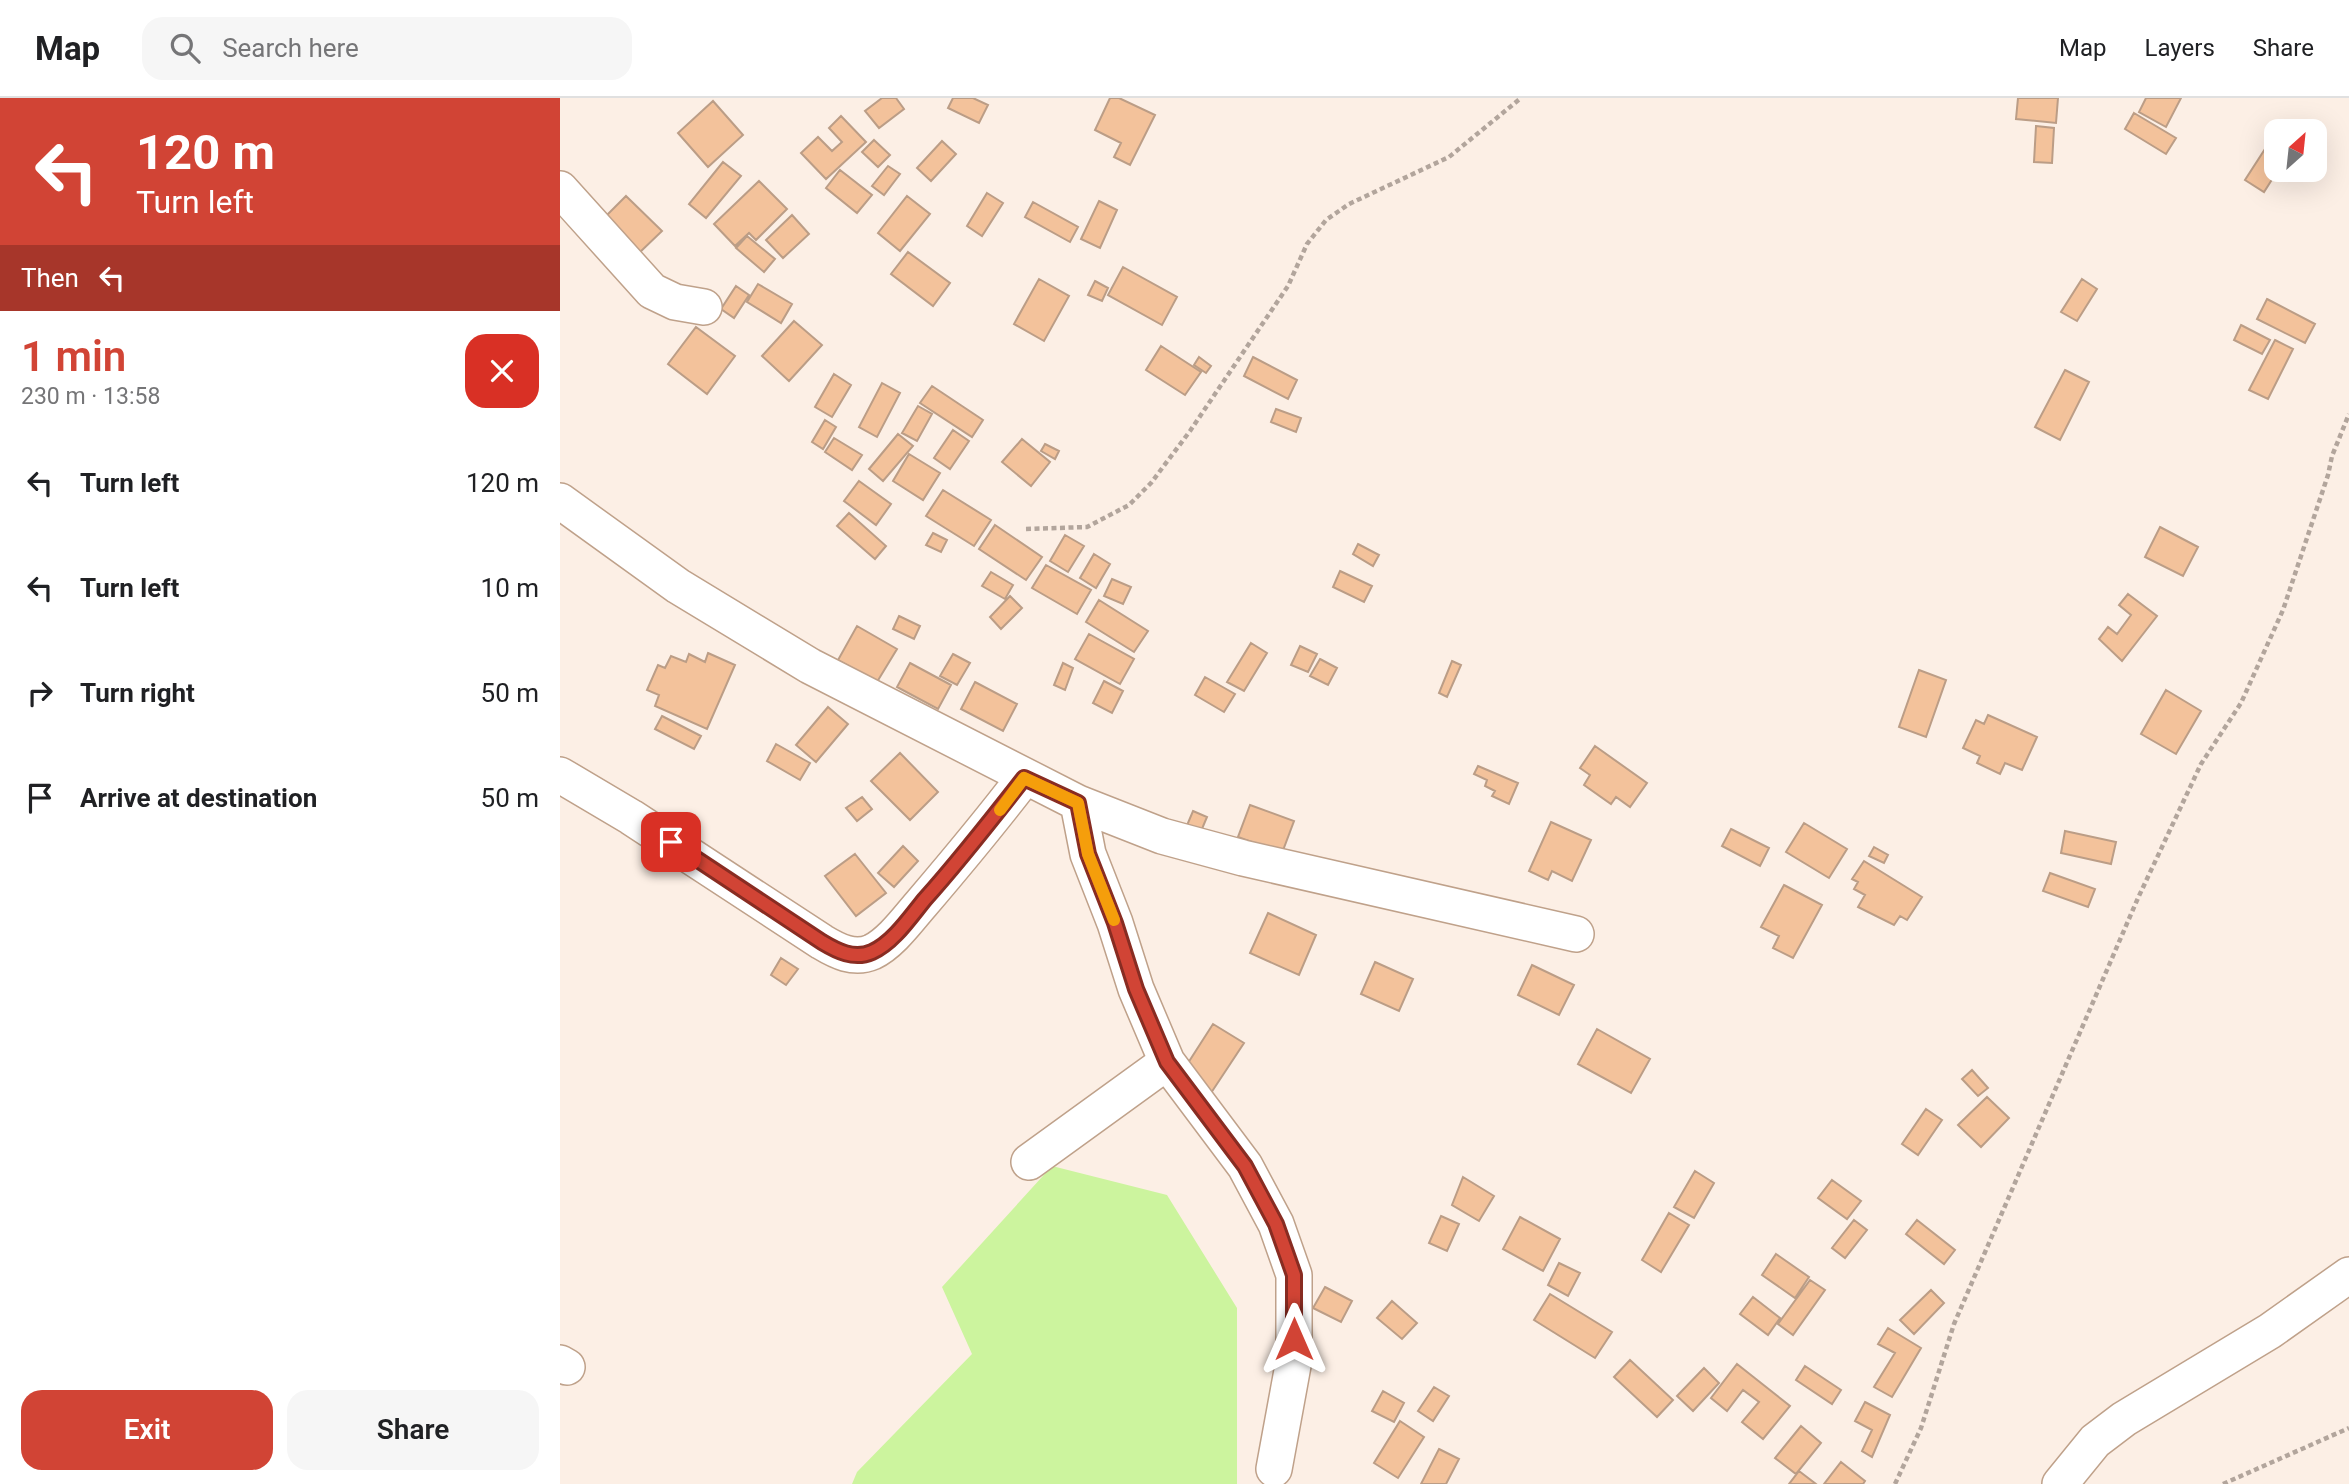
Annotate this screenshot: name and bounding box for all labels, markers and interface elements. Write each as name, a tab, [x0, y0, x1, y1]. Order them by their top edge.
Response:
search box	[142, 17, 632, 80]
text: Map	[35, 29, 100, 68]
icon: search	[166, 29, 204, 67]
text: Search here	[222, 33, 359, 63]
text: Map	[2059, 34, 2107, 62]
text: Layers	[2145, 34, 2215, 62]
text: Share	[2253, 34, 2314, 62]
north arrow	[2264, 119, 2328, 182]
map controls	[2264, 119, 2327, 182]
text: 120 m	[136, 124, 275, 181]
icon: left	[21, 126, 112, 217]
text: Turn left	[136, 183, 254, 221]
icon: left	[93, 259, 131, 297]
text: Then	[21, 263, 79, 293]
text: 1 min	[21, 332, 126, 381]
button: close	[465, 334, 539, 408]
text: 230 m · 13:58	[21, 383, 160, 410]
icon: left	[21, 464, 59, 502]
text: Turn left	[80, 468, 179, 498]
text: 120 m	[466, 468, 539, 498]
icon: left	[21, 569, 59, 607]
text: Turn left	[80, 573, 179, 603]
text: 10 m	[481, 573, 539, 603]
icon: right	[21, 674, 59, 712]
text: Turn right	[80, 678, 195, 708]
text: 50 m	[481, 678, 539, 708]
icon: arrive	[21, 779, 59, 817]
text: Arrive at destination	[80, 783, 317, 813]
text: 50 m	[481, 783, 539, 813]
pin	[641, 812, 701, 872]
icon: arrive	[652, 823, 690, 861]
position arrow	[1257, 1302, 1331, 1376]
button: Exit	[21, 1390, 273, 1470]
button: Share	[287, 1390, 539, 1470]

